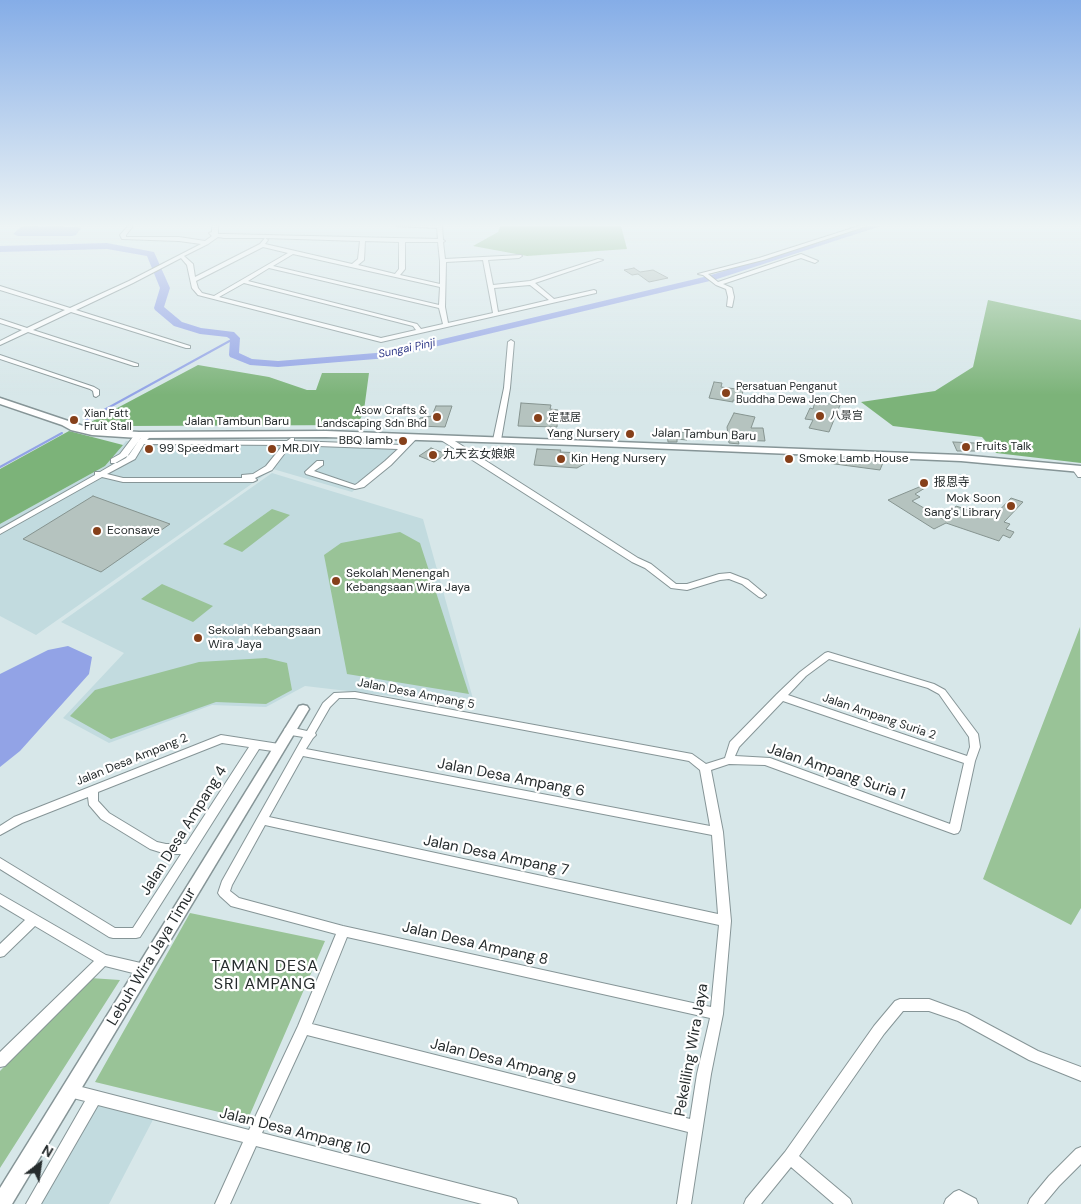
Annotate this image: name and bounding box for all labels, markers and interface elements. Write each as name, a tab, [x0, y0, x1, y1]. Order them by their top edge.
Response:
water label: Sungai Pinji	[377, 337, 437, 361]
place label: Persatuan Penganut Buddha Dewa Jen Chen	[736, 380, 856, 406]
marker: Persatuan Penganut Buddha Dewa Jen Chen	[720, 387, 732, 399]
place label: Asow Crafts & Landscaping Sdn Bhd	[317, 404, 427, 430]
place label: Xian Fatt Fruit Stall	[84, 407, 132, 433]
place label: 八景宫	[830, 409, 863, 423]
marker: 八景宫	[814, 410, 826, 422]
marker: Asow Crafts & Landscaping Sdn Bhd	[431, 411, 443, 423]
place label: 定慧居	[548, 411, 581, 425]
marker: 定慧居	[532, 412, 544, 424]
marker: Xian Fatt Fruit Stall	[68, 414, 80, 426]
street label: Jalan Tambun Baru	[185, 415, 289, 429]
street label: Jalan Tambun Baru	[652, 426, 756, 444]
place label: Yang Nursery	[547, 427, 620, 441]
marker: Yang Nursery	[624, 428, 636, 440]
place label: BBQ lamb	[339, 434, 393, 448]
marker: BBQ lamb	[397, 435, 409, 447]
place label: Fruits Talk	[976, 440, 1032, 454]
marker: Fruits Talk	[960, 441, 972, 453]
place label: 99 Speedmart	[159, 442, 239, 456]
place label: MR.DIY	[282, 442, 320, 456]
marker: 99 Speedmart	[143, 443, 155, 455]
marker: MR.DIY	[266, 443, 278, 455]
place label: 九天玄女娘娘	[443, 448, 515, 462]
marker: 九天玄女娘娘	[427, 449, 439, 461]
place label: Kin Heng Nursery	[571, 452, 666, 466]
place label: Smoke Lamb House	[799, 452, 909, 466]
marker: Kin Heng Nursery	[555, 453, 567, 465]
marker: Smoke Lamb House	[783, 453, 795, 465]
place label: 报恩寺	[934, 476, 970, 490]
marker: 报恩寺	[918, 477, 930, 489]
place label: Mok Soon Sang's Library	[924, 492, 1001, 520]
marker: Mok Soon Sang's Library	[1005, 500, 1017, 512]
place label: Econsave	[107, 524, 160, 538]
marker: Econsave	[91, 525, 103, 537]
place label: Sekolah Menengah Kebangsaan Wira Jaya	[346, 567, 470, 595]
marker: Sekolah Menengah Kebangsaan Wira Jaya	[330, 575, 342, 587]
place label: Sekolah Kebangsaan Wira Jaya	[208, 624, 321, 652]
marker: Sekolah Kebangsaan Wira Jaya	[192, 632, 204, 644]
street label: Jalan Desa Ampang 5	[356, 676, 476, 712]
street label: Jalan Ampang Suria 2	[820, 691, 938, 743]
street label: Jalan Desa Ampang 2	[74, 731, 190, 789]
street label: Jalan Ampang Suria 1	[765, 740, 907, 804]
street label: Jalan Desa Ampang 6	[436, 755, 586, 801]
street label: Jalan Desa Ampang 4	[137, 763, 231, 899]
street label: Jalan Desa Ampang 7	[422, 832, 570, 880]
street label: Lebuh Wira Jaya Timur	[104, 885, 200, 1029]
street label: Jalan Desa Ampang 8	[400, 918, 550, 970]
district label: TAMAN DESA SRI AMPANG	[210, 957, 320, 995]
street label: Pekeliling Wira Jaya	[671, 982, 713, 1118]
street label: Jalan Desa Ampang 9	[428, 1035, 578, 1089]
street label: Jalan Desa Ampang 10	[218, 1105, 372, 1159]
north arrow	[15, 1139, 65, 1189]
text: N	[39, 1141, 56, 1161]

